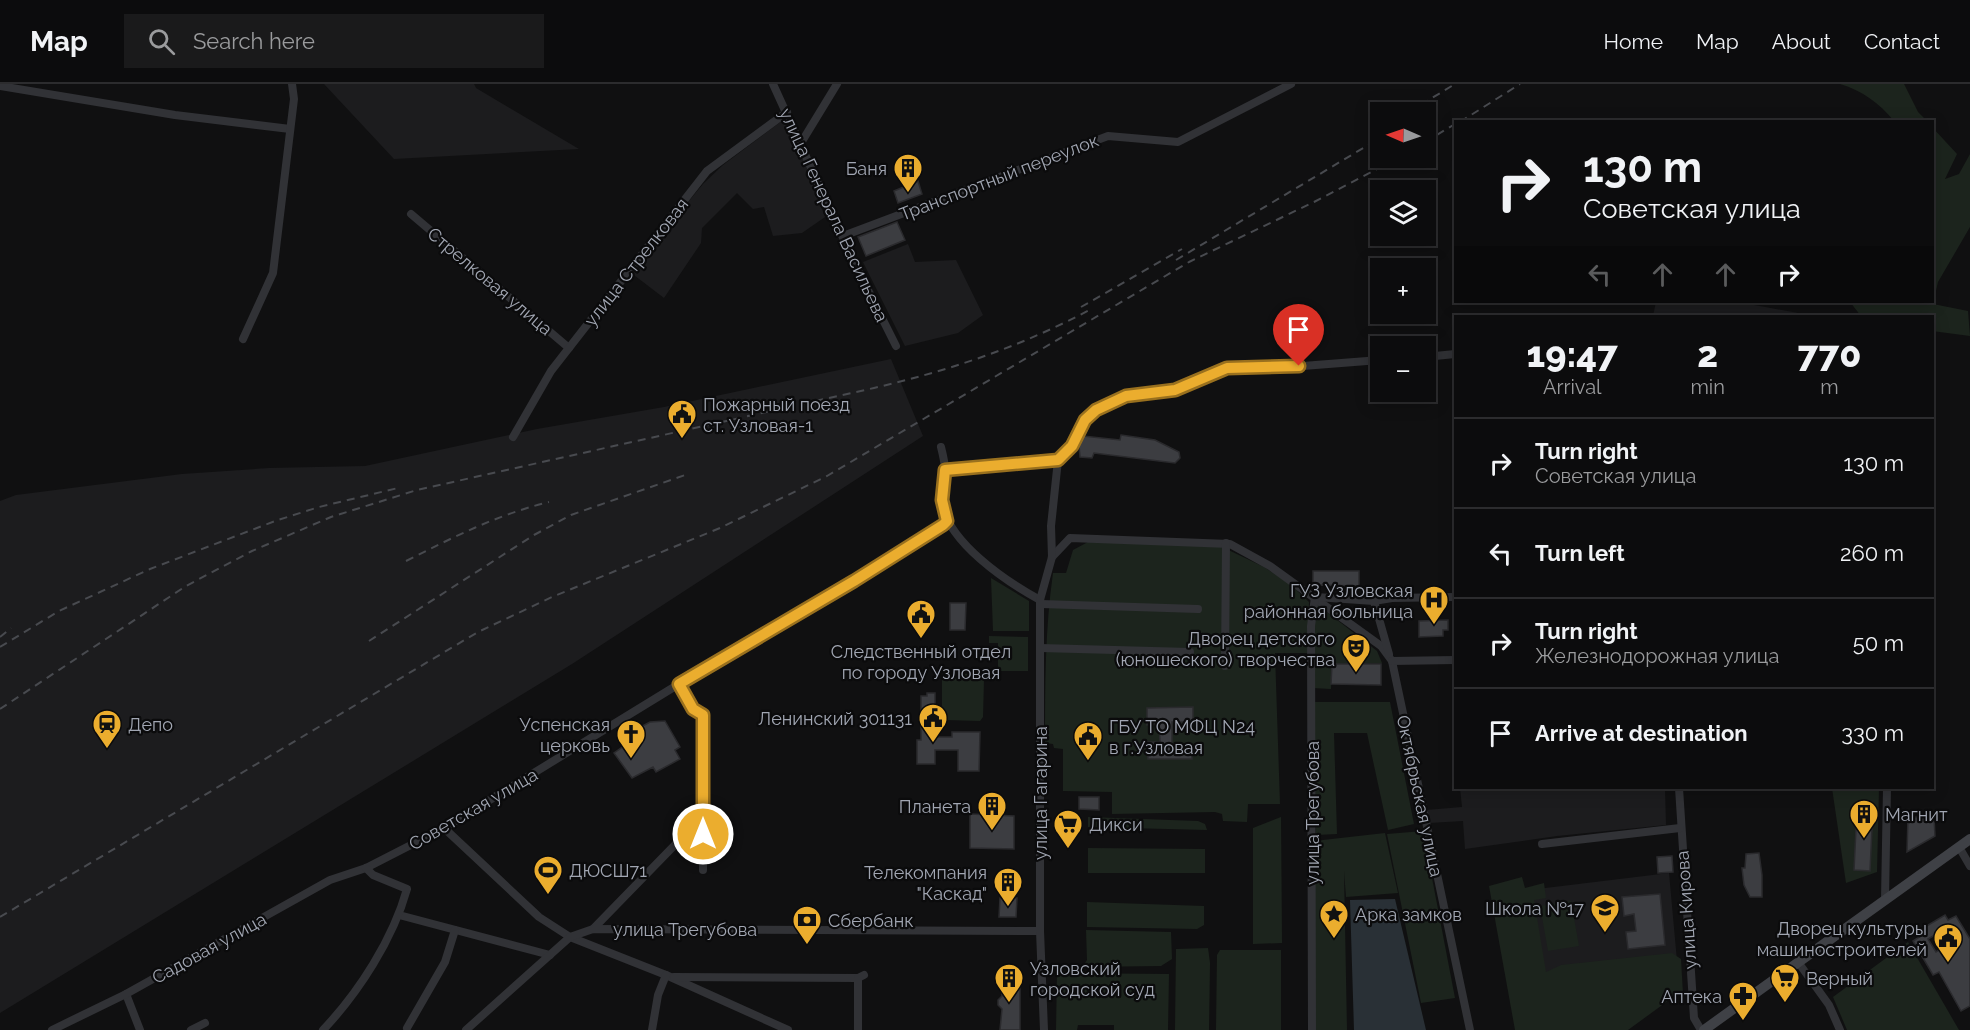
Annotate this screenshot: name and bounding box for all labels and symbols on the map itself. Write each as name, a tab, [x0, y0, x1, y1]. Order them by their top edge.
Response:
north arrow	[1370, 102, 1436, 168]
street label: улица Генерала Васильева	[775, 105, 893, 325]
street label: Транспортный переулок	[896, 129, 1102, 225]
building icon: Баня	[892, 152, 924, 194]
place label: Баня	[846, 158, 887, 179]
street label: улица Стрелковая	[579, 194, 693, 330]
street label: Стрелковая улица	[423, 223, 557, 339]
pin	[1273, 304, 1324, 366]
place label: Пожарный поезд ст. Узловая-1	[703, 394, 850, 436]
public building icon: Пожарный поезд ст. Узловая-1	[666, 398, 698, 440]
place label: ГУЗ Узловская районная больница	[1244, 580, 1413, 622]
hospital icon: ГУЗ Узловская районная больница	[1418, 584, 1450, 626]
public building icon: Следственный отдел по городу Узловая	[905, 598, 937, 640]
place label: Дворец детского (юношеского) творчества	[1116, 628, 1335, 670]
theatre icon: Дворец детского (юношеского) творчества	[1340, 632, 1372, 674]
place label: Следственный отдел по городу Узловая	[831, 641, 1011, 683]
public building icon: Ленинский 301131	[917, 702, 949, 744]
station icon: Депо	[91, 708, 123, 750]
place label: Ленинский 301131	[758, 708, 912, 729]
street label: Октябрьская улица	[1393, 713, 1447, 879]
place label: Депо	[128, 714, 173, 735]
place label: Успенская церковь	[519, 714, 610, 756]
place label: ГБУ ТО МФЦ N24 в г.Узловая	[1109, 716, 1255, 758]
church icon: Успенская церковь	[615, 718, 647, 760]
public building icon: ГБУ ТО МФЦ N24 в г.Узловая	[1072, 720, 1104, 762]
street label: улица Гагарина	[1030, 726, 1051, 860]
street label: улица Трегубова	[1302, 741, 1323, 885]
street label: Советская улица	[405, 764, 541, 854]
building icon: Планета	[976, 790, 1008, 832]
place label: Планета	[899, 796, 971, 817]
building icon: Магнит	[1848, 798, 1880, 840]
position arrow	[671, 802, 735, 866]
place label: Магнит	[1885, 804, 1948, 825]
supermarket icon: Дикси	[1052, 808, 1084, 850]
place label: Дикси	[1089, 814, 1143, 835]
street label: улица Кирова	[1671, 850, 1701, 970]
sports icon: ДЮСШ71	[532, 854, 564, 896]
place label: ДЮСШ71	[569, 860, 647, 881]
place label: Телекомпания "Каскад"	[864, 862, 987, 904]
building icon: Телекомпания "Каскад"	[992, 866, 1024, 908]
school or university icon: Школа №17	[1589, 892, 1621, 934]
place icon: Арка замков	[1318, 898, 1350, 940]
place label: Школа №17	[1485, 898, 1584, 919]
bank icon: Сбербанк	[791, 904, 823, 946]
place label: Арка замков	[1355, 904, 1462, 925]
street label: Садовая улица	[148, 908, 270, 988]
place label: Сбербанк	[828, 910, 914, 931]
place label: Дворец культуры машиностроителей	[1757, 918, 1927, 960]
street label: улица Трегубова	[613, 919, 757, 940]
public building icon: Дворец культуры машиностроителей	[1932, 922, 1964, 964]
place label: Узловский городской суд	[1030, 958, 1155, 1000]
building icon: Узловский городской суд	[993, 962, 1025, 1004]
supermarket icon: Верный	[1769, 962, 1801, 1004]
place label: Верный	[1806, 968, 1873, 989]
pharmacy icon: Аптека	[1727, 980, 1759, 1022]
place label: Аптека	[1661, 986, 1722, 1007]

